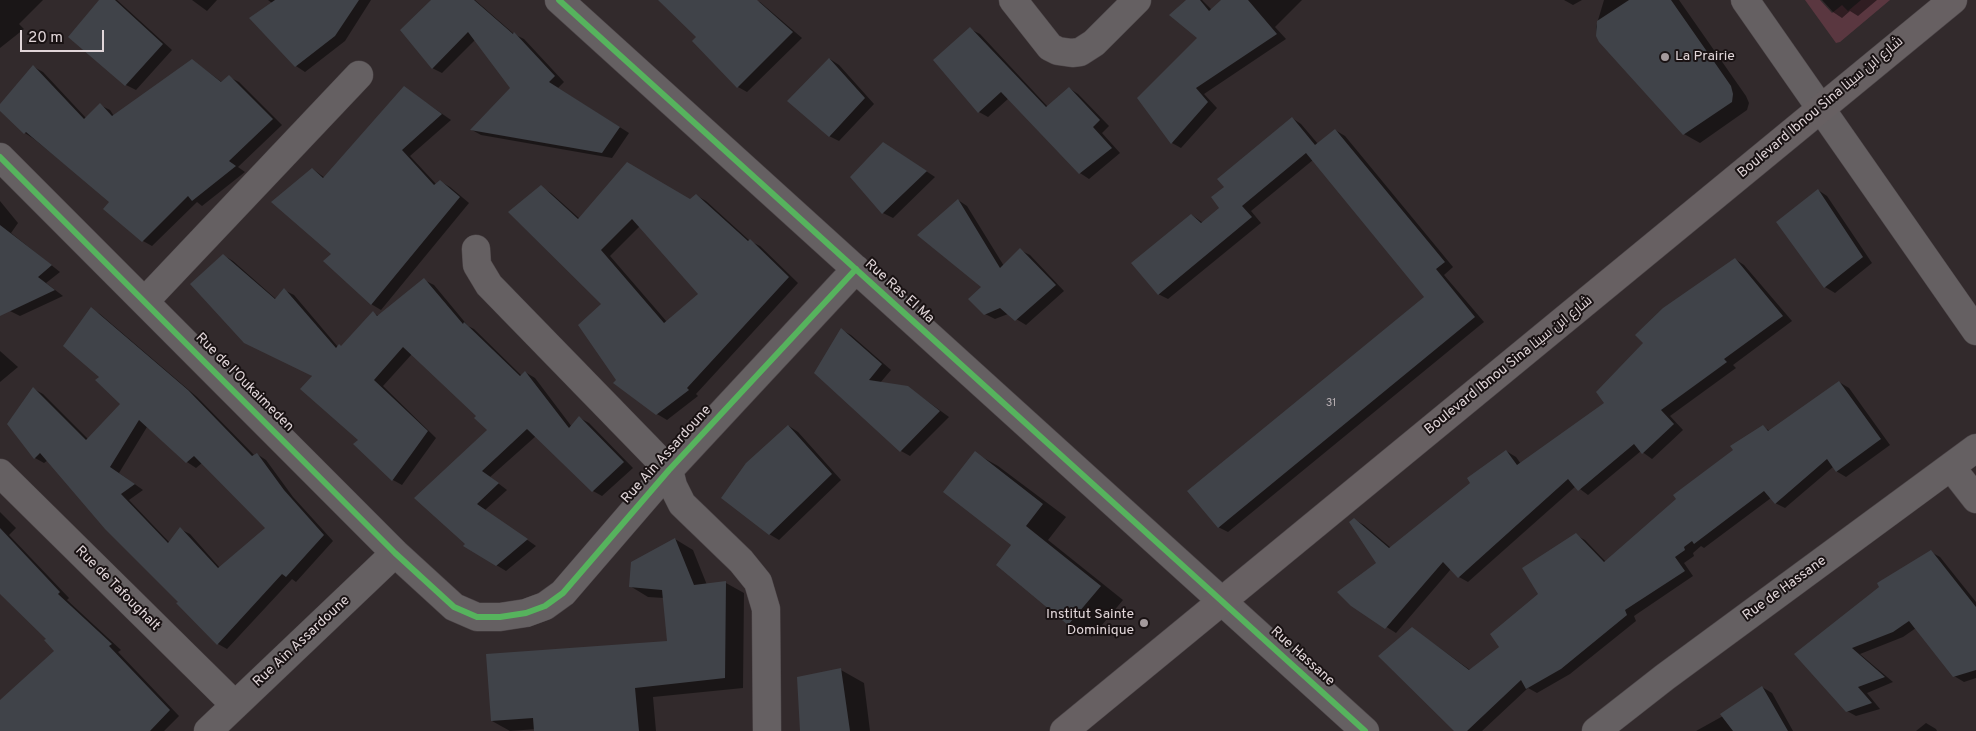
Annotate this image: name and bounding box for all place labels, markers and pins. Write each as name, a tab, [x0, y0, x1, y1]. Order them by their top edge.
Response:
place label: La Prairie	[1675, 49, 1735, 65]
marker: La Prairie	[1659, 51, 1671, 63]
place label: Institut Sainte Dominique	[1046, 607, 1134, 640]
marker: Institut Sainte Dominique	[1138, 617, 1150, 629]

